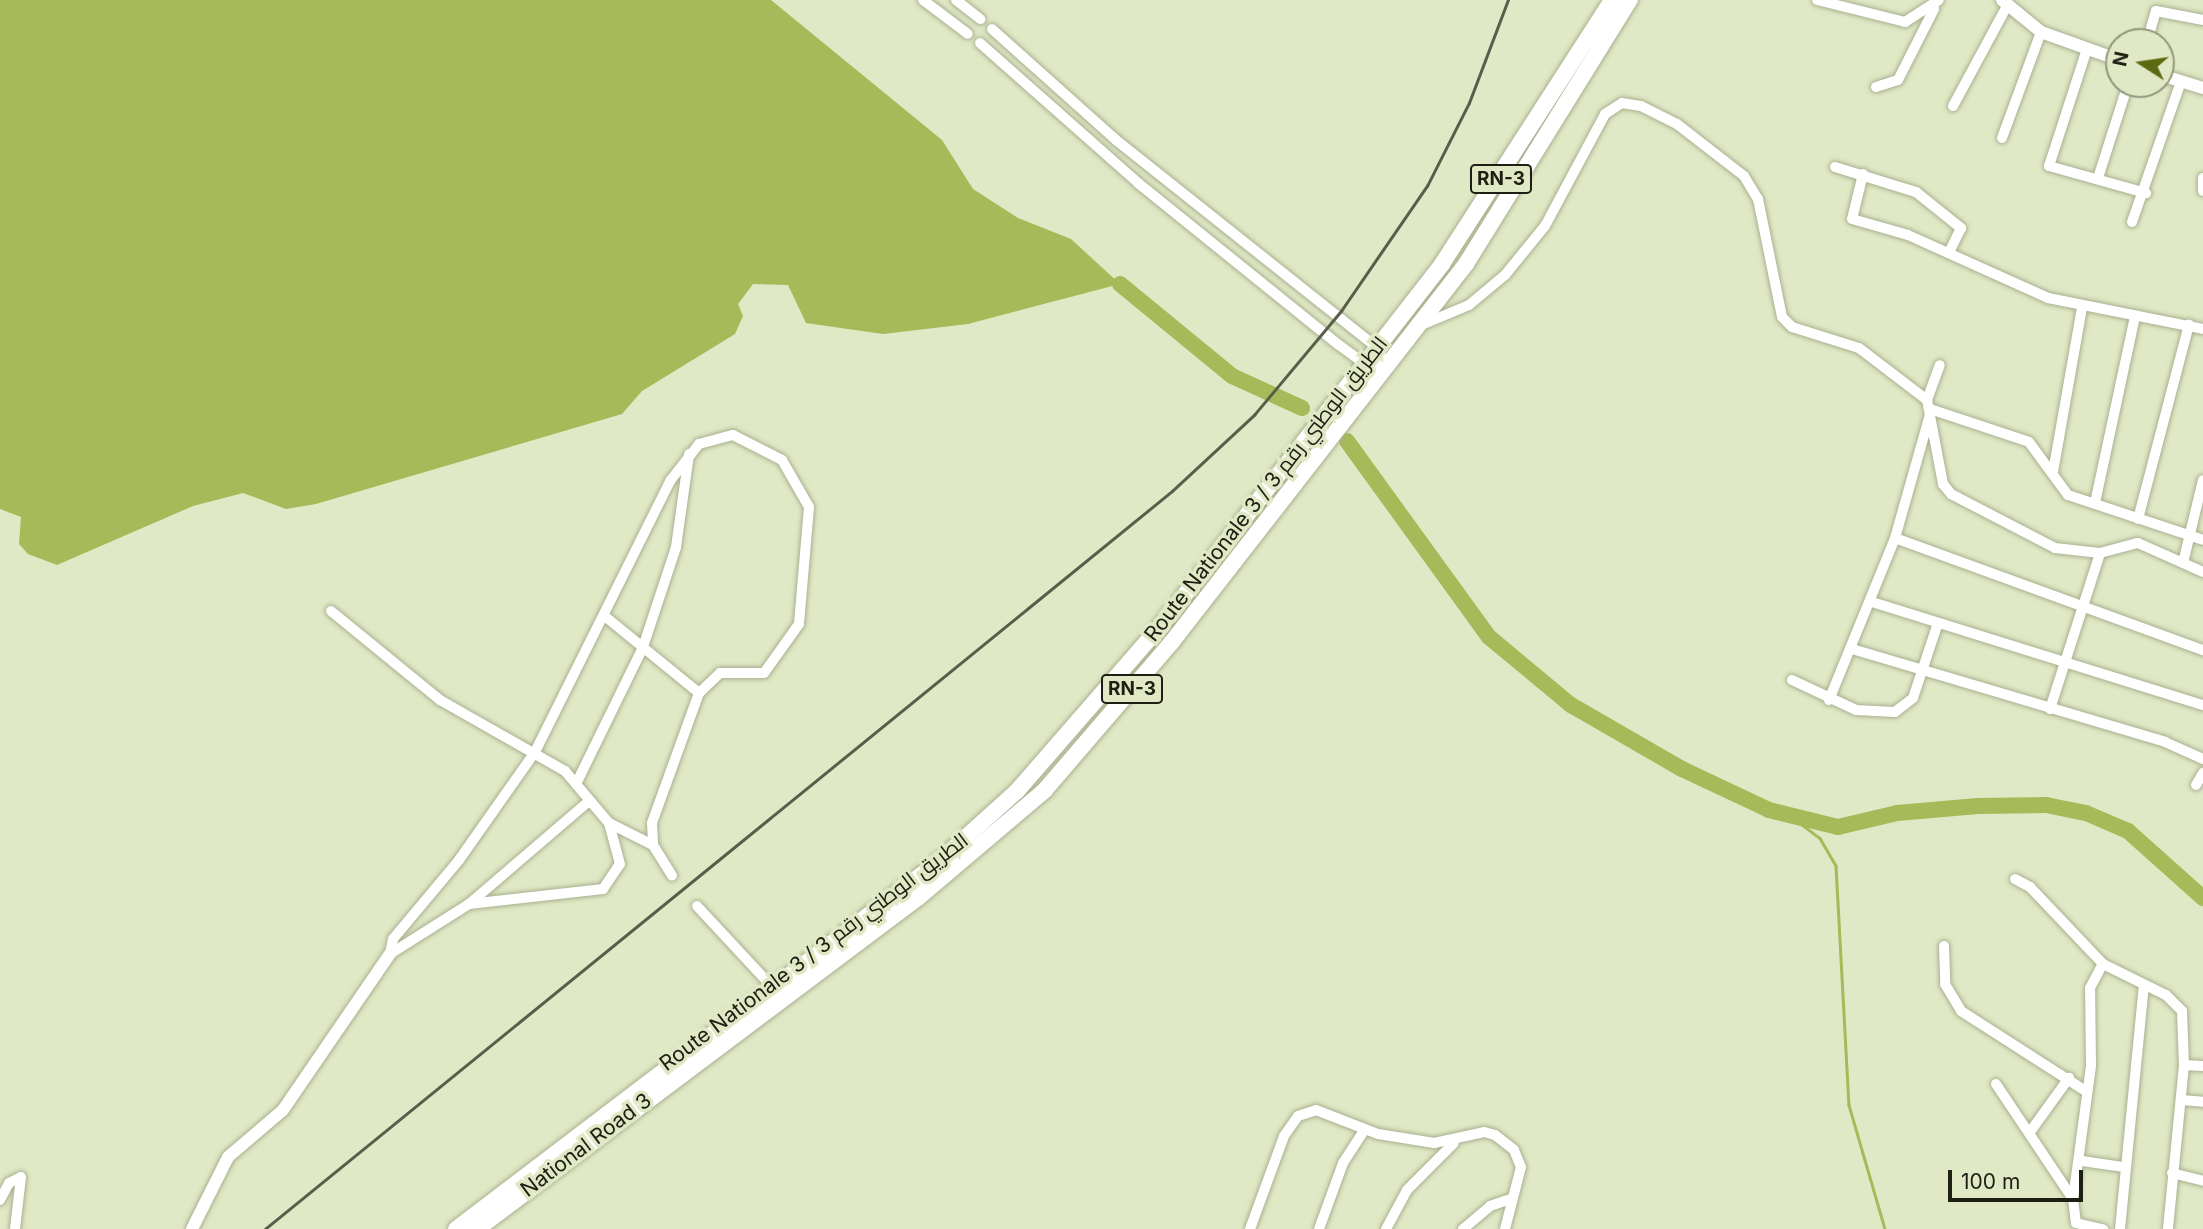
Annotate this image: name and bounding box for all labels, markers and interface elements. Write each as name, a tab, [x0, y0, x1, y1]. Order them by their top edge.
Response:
north arrow	[2105, 28, 2175, 98]
text: N	[2108, 49, 2134, 68]
road number: RN-3	[1470, 164, 1532, 195]
street label: Route Nationale 3 / الطريق الوطني رقم 3	[1139, 332, 1393, 646]
road number: RN-3	[1100, 674, 1164, 704]
street label: Route Nationale 3 / الطريق الوطني رقم 3	[655, 828, 973, 1076]
street label: National Road 3	[516, 1088, 656, 1202]
scale bar	[1951, 1156, 2086, 1200]
text: 100 m	[1961, 1169, 2020, 1194]

